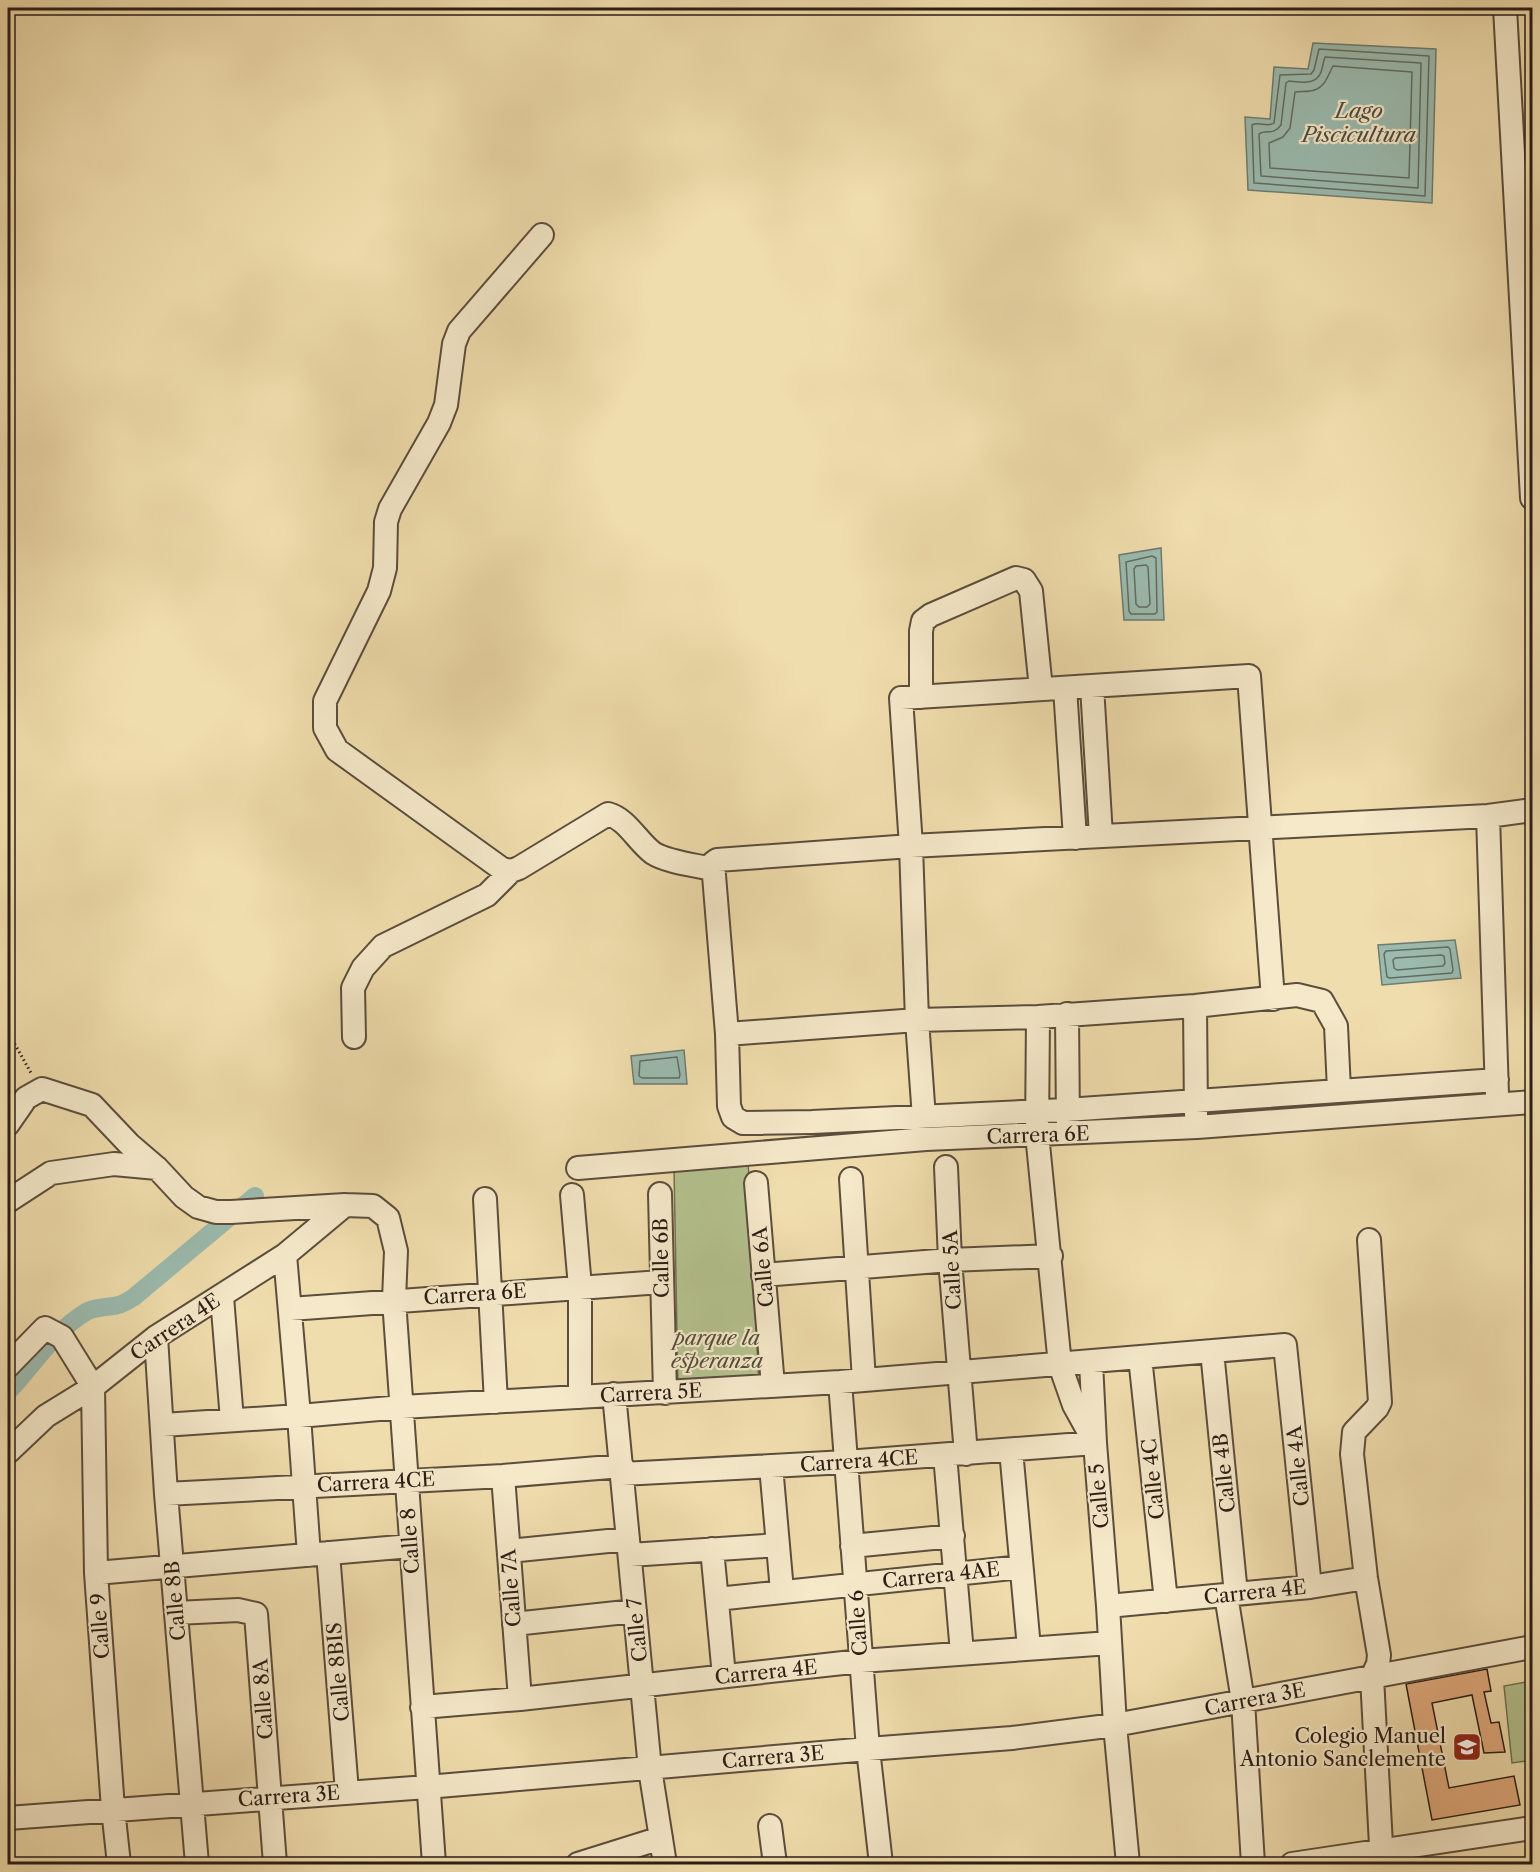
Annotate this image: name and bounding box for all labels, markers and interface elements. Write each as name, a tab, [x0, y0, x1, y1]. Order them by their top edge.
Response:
water label: Lago Piscicultura	[1300, 98, 1416, 147]
street label: Carrera 6E	[986, 1121, 1090, 1149]
street label: Calle 6B	[648, 1218, 674, 1298]
street label: Calle 6A	[747, 1224, 778, 1308]
street label: Calle 5A	[938, 1228, 966, 1311]
street label: Carrera 6E	[423, 1278, 527, 1310]
street label: Carrera 4E	[126, 1288, 224, 1366]
park label: parque la esperanza	[670, 1326, 763, 1373]
street label: Carrera 5E	[599, 1378, 703, 1408]
street label: Calle 4A	[1282, 1423, 1314, 1507]
street label: Calle 4B	[1208, 1432, 1240, 1514]
street label: Calle 4C	[1137, 1437, 1169, 1521]
street label: Carrera 4CE	[799, 1445, 919, 1477]
street label: Calle 5	[1084, 1462, 1114, 1530]
street label: Carrera 4CE	[316, 1467, 436, 1497]
street label: Calle 8	[396, 1507, 424, 1575]
street label: Calle 7A	[496, 1547, 526, 1628]
street label: Carrera 4AE	[881, 1557, 1001, 1593]
street label: Calle 8B	[160, 1560, 190, 1642]
street label: Carrera 4E	[1202, 1575, 1308, 1609]
street label: Calle 6	[844, 1589, 872, 1657]
street label: Calle 9	[86, 1592, 114, 1660]
street label: Calle 7	[622, 1597, 652, 1663]
street label: Calle 8BIS	[322, 1621, 354, 1723]
street label: Carrera 4E	[713, 1655, 819, 1689]
street label: Calle 8A	[248, 1657, 278, 1740]
street label: Carrera 3E	[1202, 1677, 1308, 1721]
place label: Colegio Manuel Antonio Sanclemente	[1239, 1724, 1446, 1771]
school or university icon: Colegio Manuel Antonio Sanclemente	[1451, 1731, 1483, 1763]
street label: Carrera 3E	[721, 1741, 825, 1773]
street label: Carrera 3E	[237, 1780, 341, 1812]

